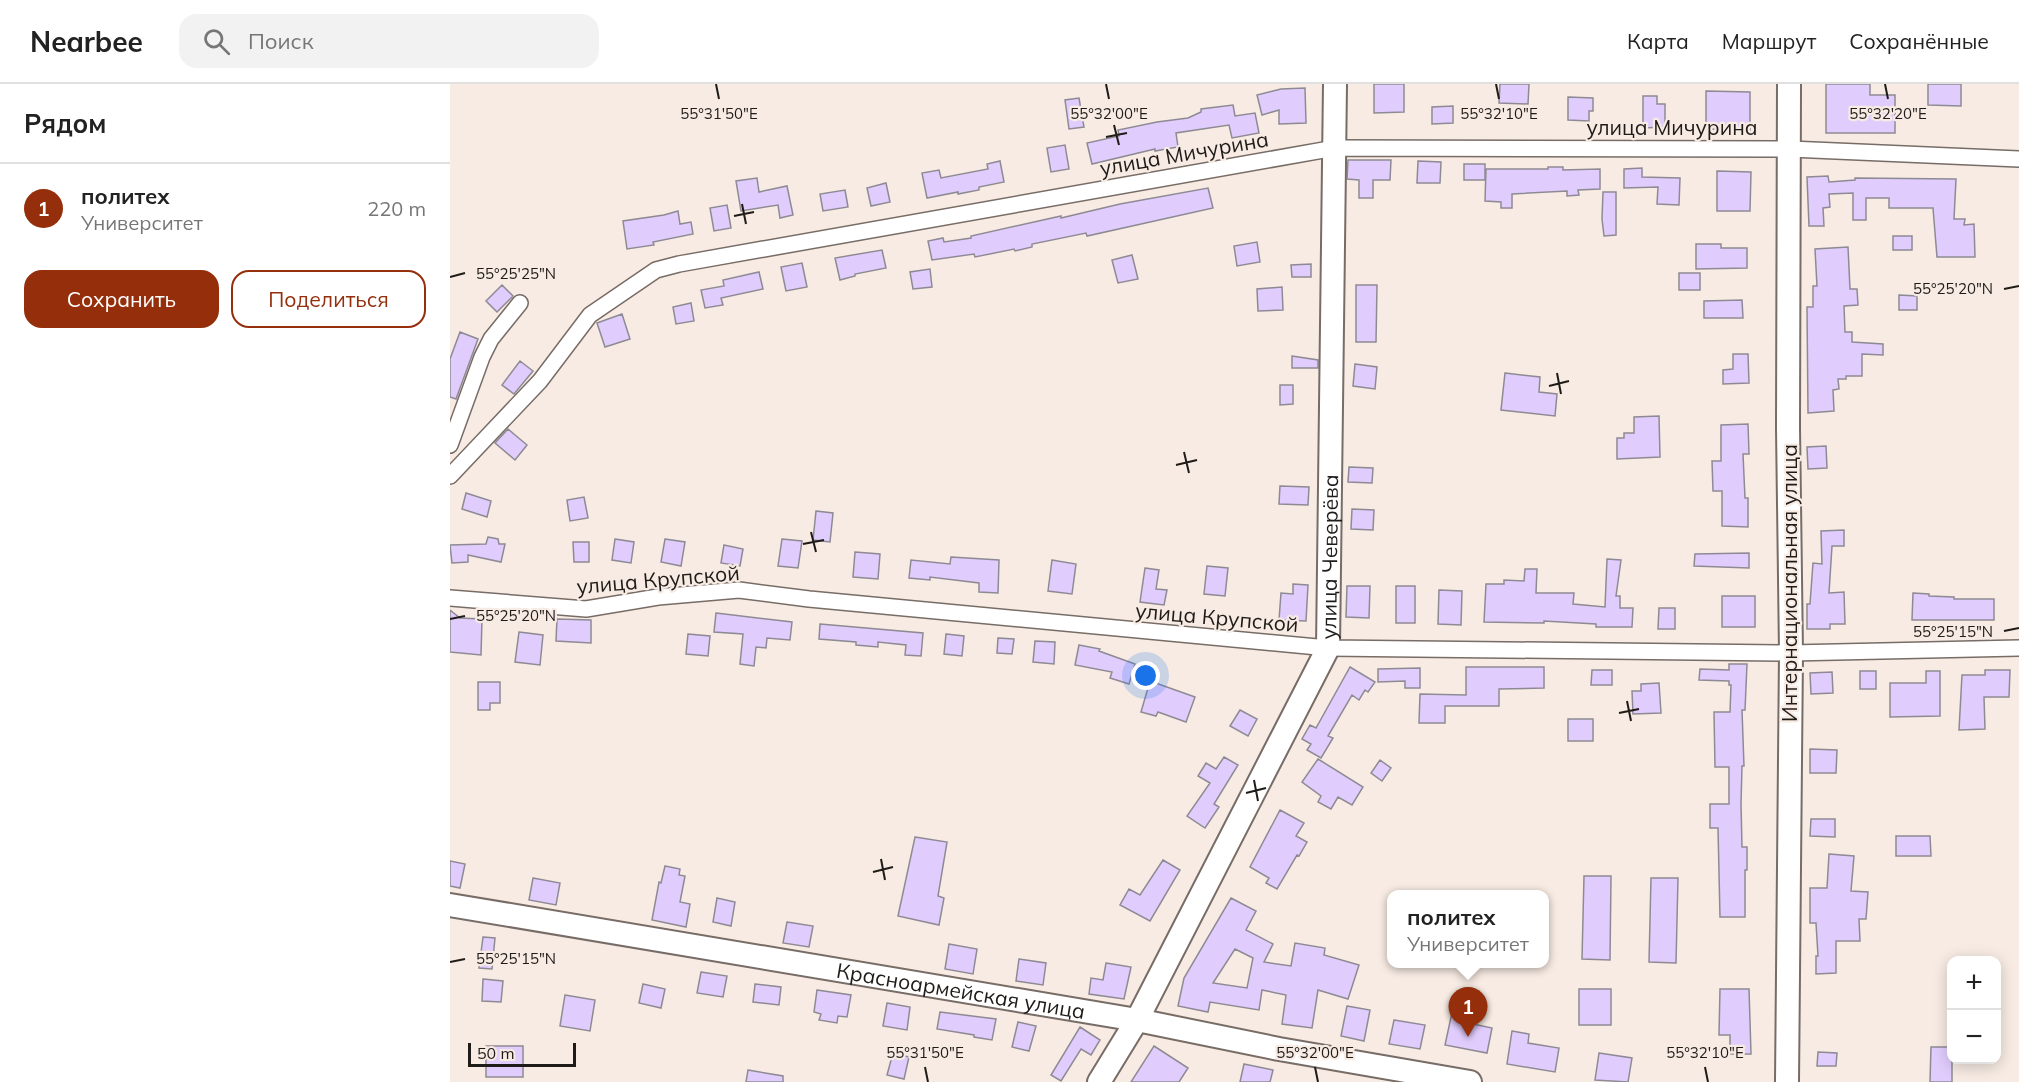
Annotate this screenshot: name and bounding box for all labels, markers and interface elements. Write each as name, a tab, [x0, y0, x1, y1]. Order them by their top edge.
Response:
search box	[179, 14, 599, 68]
text: Nearbee	[30, 24, 143, 59]
icon: search	[200, 25, 233, 58]
text: Поиск	[248, 27, 314, 55]
text: Карта	[1627, 28, 1689, 54]
text: Маршрут	[1722, 28, 1816, 54]
text: Сохранённые	[1849, 28, 1989, 54]
text: 55°31'50"E	[680, 104, 758, 123]
text: 55°32'00"E	[1070, 104, 1148, 123]
text: 55°32'10"E	[1460, 104, 1538, 123]
text: 55°32'20"E	[1849, 104, 1927, 123]
text: Рядом	[24, 107, 107, 140]
street label: улица Мичурина	[1586, 114, 1758, 140]
street label: улица Мичурина	[1098, 125, 1270, 181]
text: политех	[81, 182, 170, 210]
text: 1	[38, 196, 50, 221]
text: 220 m	[367, 196, 426, 221]
text: Университет	[81, 210, 203, 235]
text: 55°25'25"N	[476, 264, 556, 283]
button: Сохранить	[24, 270, 219, 328]
button: Поделиться	[231, 270, 426, 328]
text: 55°25'20"N	[1913, 279, 1993, 298]
street label: Интернациональная улица	[1776, 444, 1802, 722]
street label: улица Чеверёва	[1315, 474, 1343, 640]
street label: улица Крупской	[575, 559, 741, 599]
street label: улица Крупской	[1134, 597, 1300, 637]
text: 55°25'20"N	[476, 606, 556, 625]
text: 55°25'15"N	[1913, 622, 1993, 641]
your location	[1131, 661, 1160, 690]
popup	[1387, 890, 1549, 968]
text: политех	[1407, 903, 1496, 931]
text: Университет	[1407, 931, 1529, 956]
text: 55°25'15"N	[476, 949, 556, 968]
map controls	[1947, 956, 2001, 1064]
button: +	[1947, 956, 2001, 1010]
street label: Красноармейская улица	[835, 957, 1087, 1024]
pin: 1	[1448, 988, 1488, 1037]
button: −	[1947, 1010, 2001, 1064]
scale bar	[468, 1040, 576, 1068]
text: 50 m	[477, 1043, 514, 1063]
text: 55°31'50"E	[886, 1043, 964, 1062]
text: 55°32'00"E	[1276, 1043, 1354, 1062]
text: 55°32'10"E	[1666, 1043, 1744, 1062]

